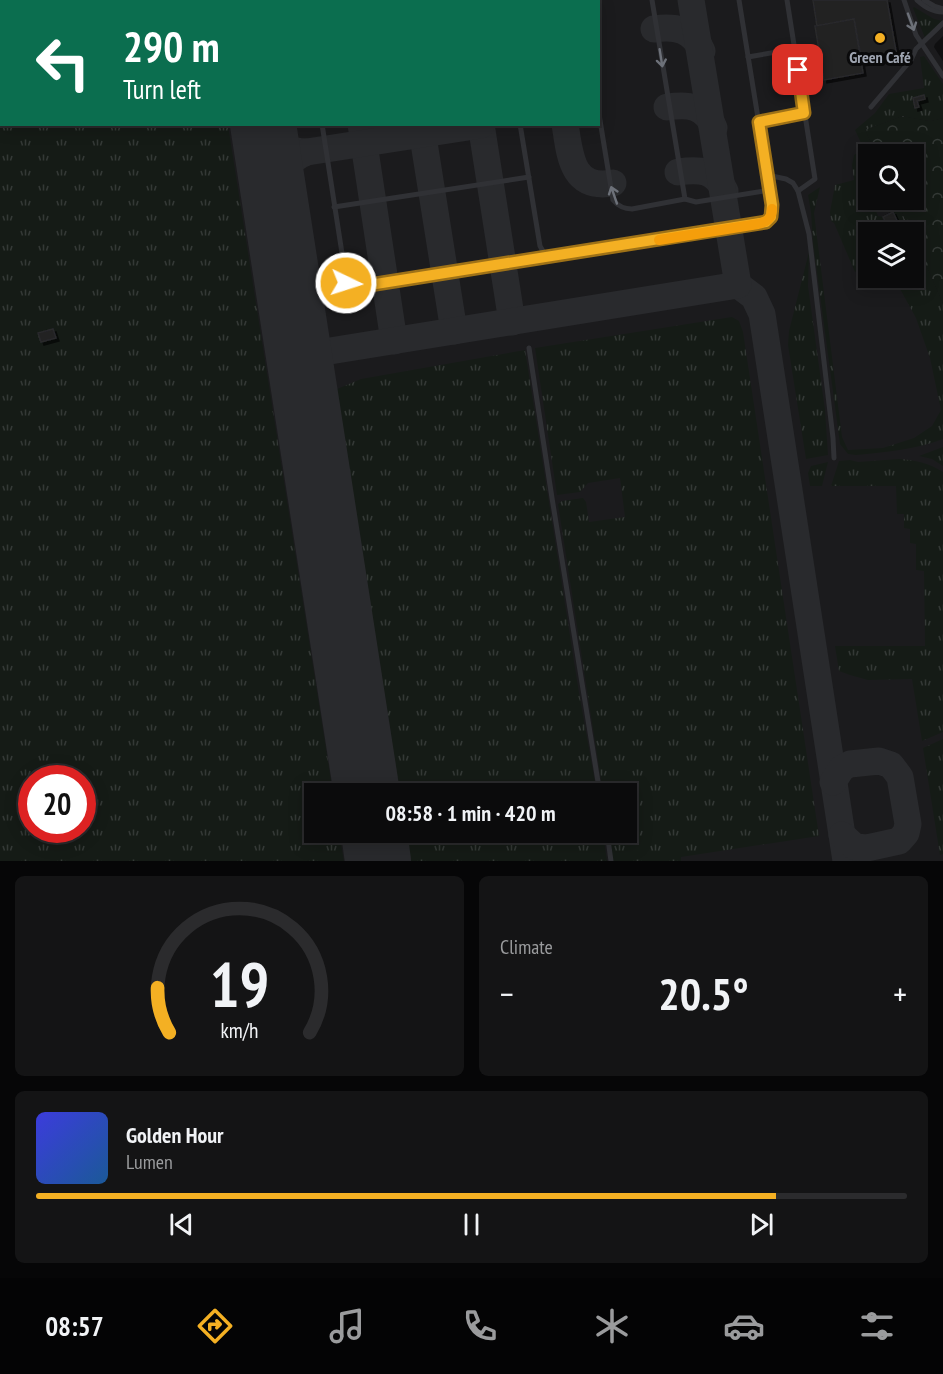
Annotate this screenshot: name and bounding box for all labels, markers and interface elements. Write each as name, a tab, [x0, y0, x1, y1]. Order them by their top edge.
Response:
one-way arrow	[906, 12, 917, 31]
text: 290 m	[123, 19, 220, 74]
icon: left	[24, 24, 102, 102]
marker: Green Café	[873, 31, 887, 45]
pin	[772, 44, 823, 95]
one-way arrow	[656, 47, 667, 67]
place label: Green Café	[849, 47, 911, 67]
icon: arrive	[781, 53, 814, 86]
text: Turn left	[123, 72, 201, 106]
map controls	[858, 144, 924, 288]
button: search	[858, 144, 924, 210]
one-way arrow	[608, 186, 619, 205]
button: layers	[858, 222, 924, 288]
position arrow	[314, 251, 378, 315]
speed limit sign: 20	[18, 765, 96, 843]
text: 08:58 · 1 min · 420 m	[385, 799, 556, 827]
text: Climate	[500, 934, 553, 960]
text: 19	[210, 943, 269, 1024]
text: 20.5°	[658, 964, 749, 1022]
text: −	[500, 972, 514, 1015]
text: +	[893, 972, 907, 1015]
text: km/h	[220, 1016, 259, 1044]
text: Golden Hour	[126, 1121, 224, 1149]
text: Lumen	[126, 1149, 173, 1175]
icon: previous	[165, 1208, 198, 1241]
icon: pause	[455, 1208, 488, 1241]
icon: next	[745, 1208, 778, 1241]
icon: directions	[194, 1305, 236, 1347]
icon: music	[326, 1305, 368, 1347]
icon: phone	[459, 1305, 501, 1347]
icon: climate	[591, 1305, 633, 1347]
icon: car	[723, 1305, 765, 1347]
icon: filters	[856, 1305, 898, 1347]
text: 08:57	[45, 1309, 104, 1343]

